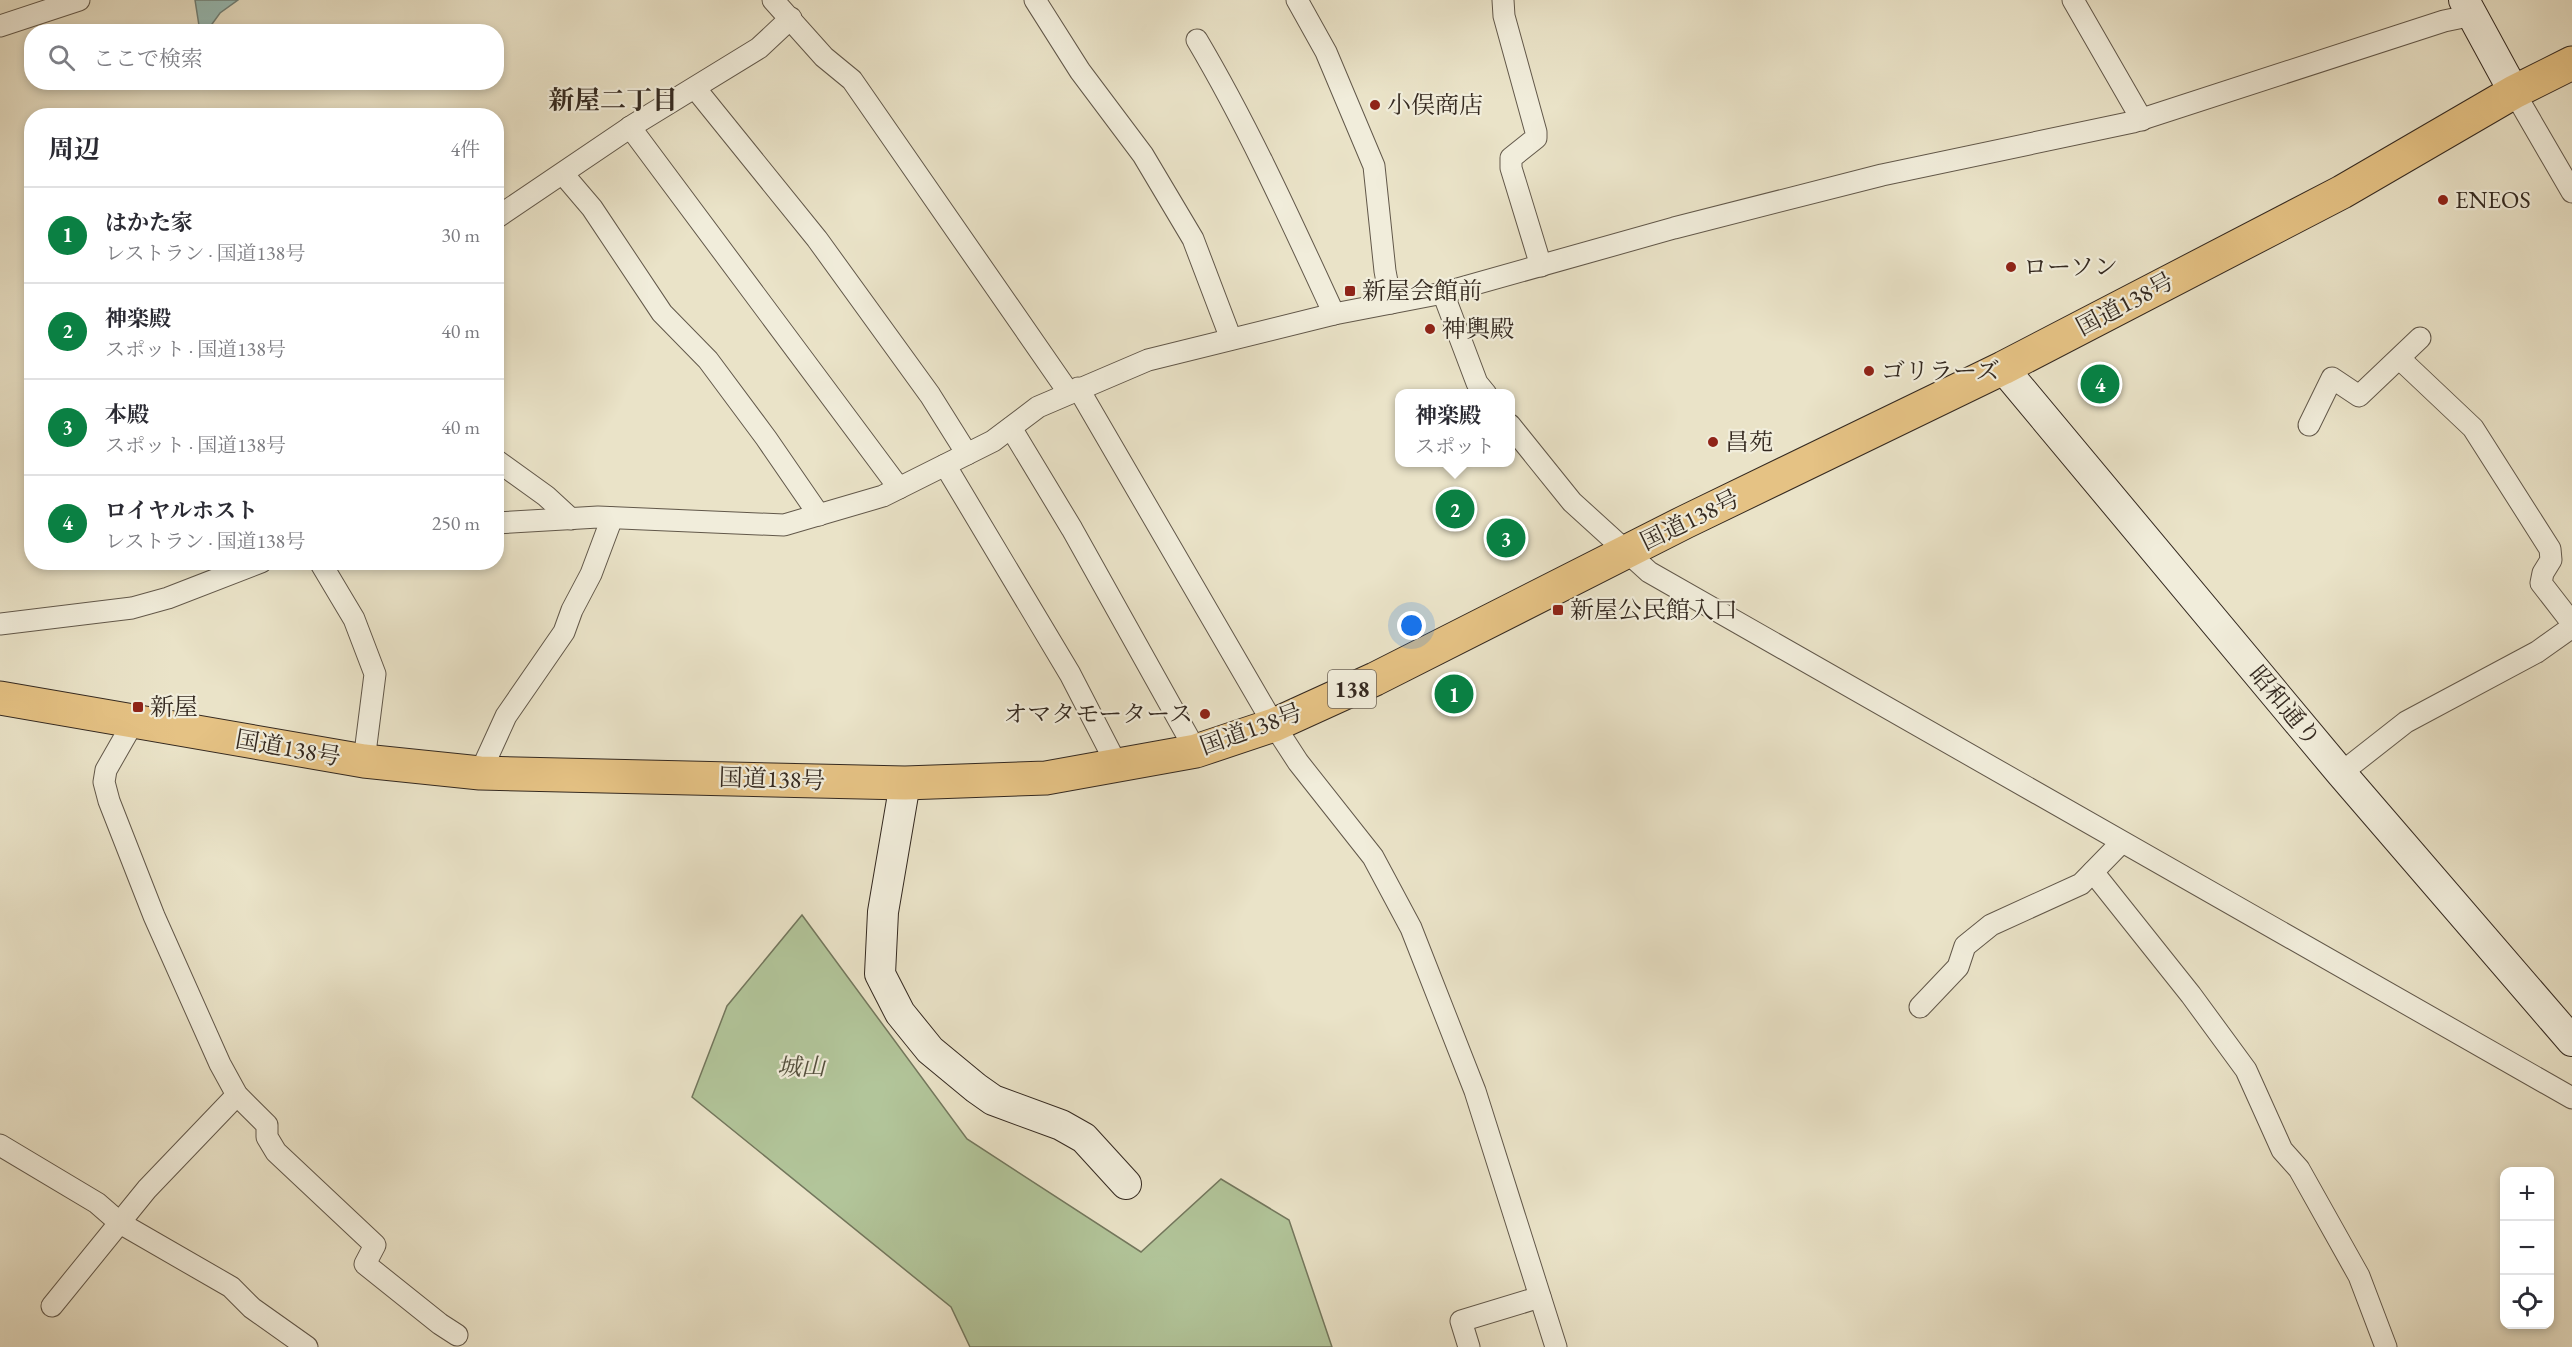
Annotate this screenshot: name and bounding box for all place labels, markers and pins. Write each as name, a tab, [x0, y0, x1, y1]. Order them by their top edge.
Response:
place label: 小俣商店	[1387, 89, 1483, 120]
marker: 小俣商店	[1368, 98, 1382, 112]
place label: ENEOS	[2455, 184, 2531, 215]
marker: ENEOS	[2436, 193, 2450, 207]
place label: ローソン	[2023, 251, 2118, 282]
marker: ローソン	[2004, 260, 2018, 274]
place label: 新屋会館前	[1362, 275, 1482, 306]
marker: 新屋会館前	[1343, 284, 1357, 298]
place label: 神輿殿	[1442, 313, 1514, 344]
marker: 神輿殿	[1423, 322, 1437, 336]
place label: ゴリラーズ	[1881, 355, 2000, 386]
pin: 4	[2080, 362, 2120, 406]
marker: ゴリラーズ	[1862, 364, 1876, 378]
place label: 昌苑	[1725, 426, 1773, 457]
marker: 昌苑	[1706, 435, 1720, 449]
pin: 2	[1436, 486, 1474, 532]
pin: 3	[1486, 516, 1526, 560]
place label: 新屋公民館入口	[1570, 594, 1738, 625]
marker: 新屋公民館入口	[1551, 603, 1565, 617]
pin: 1	[1434, 672, 1474, 716]
place label: 新屋	[150, 691, 198, 722]
place label: オマタモータース	[1003, 698, 1193, 729]
marker: 新屋	[131, 700, 145, 714]
marker: オマタモータース	[1198, 707, 1212, 721]

